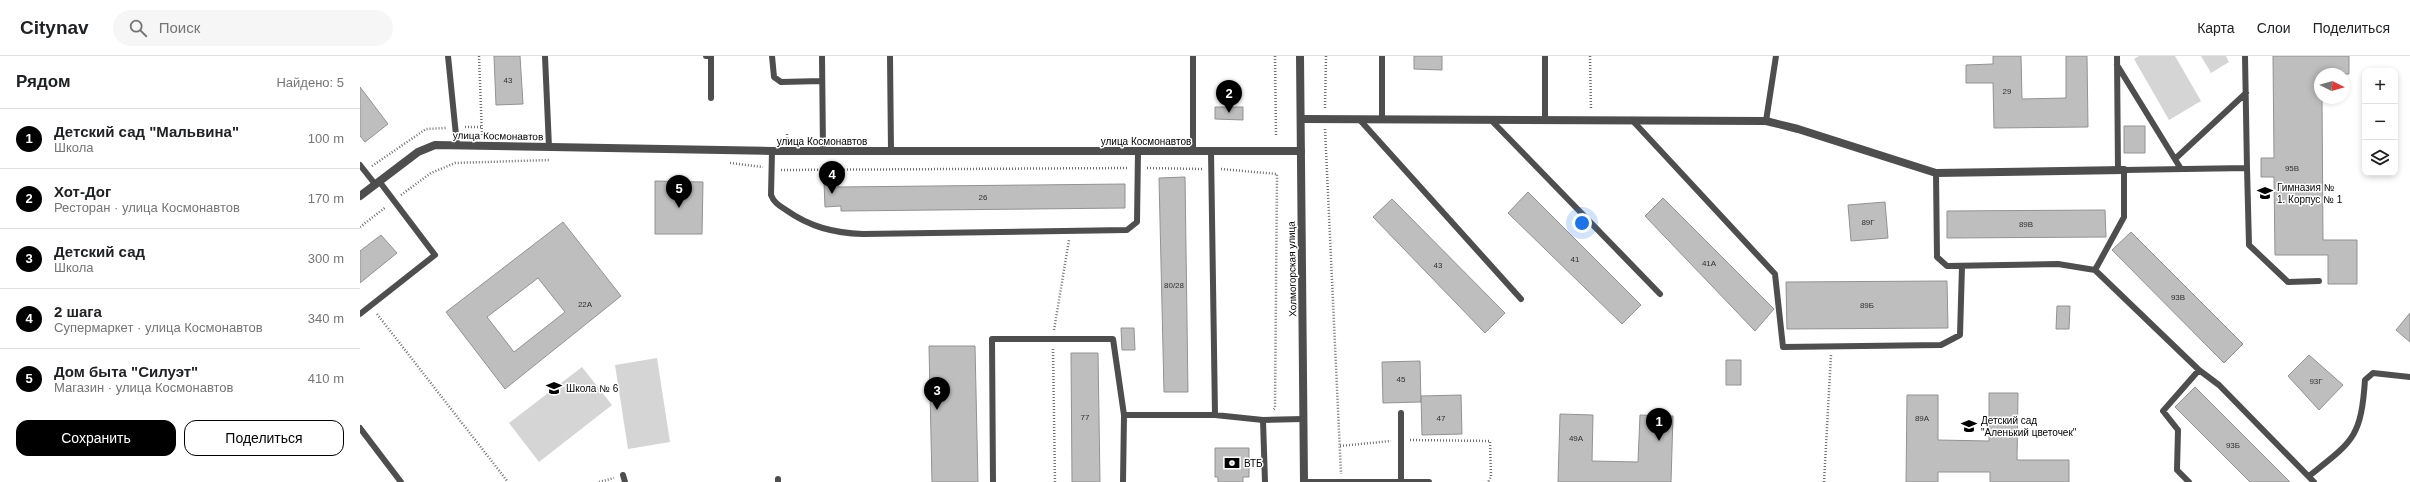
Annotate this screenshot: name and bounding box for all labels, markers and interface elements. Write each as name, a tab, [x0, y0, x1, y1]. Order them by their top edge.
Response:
search box	[113, 10, 393, 46]
text: Citynav	[20, 17, 89, 38]
icon: search	[127, 17, 149, 39]
text: Поиск	[159, 19, 200, 36]
text: Карта	[2197, 20, 2235, 36]
text: Слои	[2257, 20, 2291, 36]
text: Поделиться	[2313, 20, 2390, 36]
north arrow	[2314, 68, 2350, 104]
map controls	[2362, 68, 2398, 176]
button: +	[2362, 68, 2398, 104]
text: Рядом	[16, 72, 71, 91]
text: Найдено: 5	[276, 75, 344, 90]
house number: 43	[504, 76, 513, 85]
pin: 2	[1216, 80, 1242, 113]
house number: 29	[2003, 87, 2012, 96]
button: −	[2362, 104, 2398, 140]
text: Детский сад "Мальвина"	[54, 123, 239, 140]
street label: улица Космонавтов	[453, 130, 543, 142]
text: 1	[25, 131, 33, 146]
text: 100 m	[308, 131, 344, 146]
street label: улица Космонавтов	[777, 136, 867, 147]
street label: улица Космонавтов	[1101, 136, 1191, 147]
text: Школа	[54, 140, 94, 155]
button: layers	[2362, 140, 2398, 176]
pin: 4	[819, 161, 845, 194]
house number: 95В	[2285, 164, 2299, 173]
pin: 5	[666, 175, 692, 208]
place label: Гимназия № 1. Корпус № 1	[2277, 182, 2343, 205]
text: Хот-Дог	[54, 183, 111, 200]
school or university icon: Гимназия № 1. Корпус № 1	[2256, 184, 2274, 202]
text: 2	[25, 191, 33, 206]
text: 170 m	[308, 191, 344, 206]
house number: 26	[979, 193, 988, 202]
text: Ресторан · улица Космонавтов	[54, 200, 240, 215]
your location	[1572, 213, 1592, 233]
house number: 89Г	[1861, 218, 1875, 227]
house number: 89В	[2019, 220, 2033, 229]
street label: Холмогорская улица	[1286, 221, 1298, 317]
text: Детский сад	[54, 243, 145, 260]
text: 3	[25, 251, 33, 266]
text: 300 m	[308, 251, 344, 266]
house number: 41	[1571, 255, 1580, 264]
house number: 41А	[1702, 259, 1717, 268]
text: Школа	[54, 260, 94, 275]
house number: 43	[1434, 261, 1443, 270]
house number: 80/28	[1164, 281, 1185, 290]
house number: 93В	[2171, 293, 2185, 302]
house number: 22А	[578, 300, 593, 309]
house number: 89Б	[1860, 301, 1874, 310]
text: 2 шага	[54, 303, 102, 320]
text: 4	[25, 311, 33, 326]
text: 340 m	[308, 311, 344, 326]
text: Супермаркет · улица Космонавтов	[54, 320, 263, 335]
text: Дом быта "Силуэт"	[54, 363, 198, 380]
text: 5	[25, 371, 33, 386]
text: 410 m	[308, 371, 344, 386]
house number: 45	[1397, 375, 1406, 384]
pin: 3	[924, 377, 950, 410]
house number: 93Г	[2309, 377, 2323, 386]
school or university icon: Школа № 6	[545, 379, 563, 397]
text: Магазин · улица Космонавтов	[54, 380, 234, 395]
place label: Школа № 6	[566, 383, 619, 394]
pin: 1	[1646, 408, 1672, 441]
house number: 77	[1081, 413, 1090, 422]
house number: 47	[1437, 414, 1446, 423]
house number: 89А	[1915, 414, 1930, 423]
place label: Детский сад "Аленький цветочек"	[1981, 415, 2077, 438]
school or university icon: Детский сад "Аленький цветочек"	[1960, 417, 1978, 435]
button: Сохранить	[16, 420, 176, 456]
button: Поделиться	[184, 420, 344, 456]
house number: 49А	[1569, 434, 1584, 443]
house number: 93Б	[2226, 441, 2240, 450]
bank icon: ВТБ	[1223, 454, 1241, 472]
place label: ВТБ	[1244, 458, 1263, 469]

